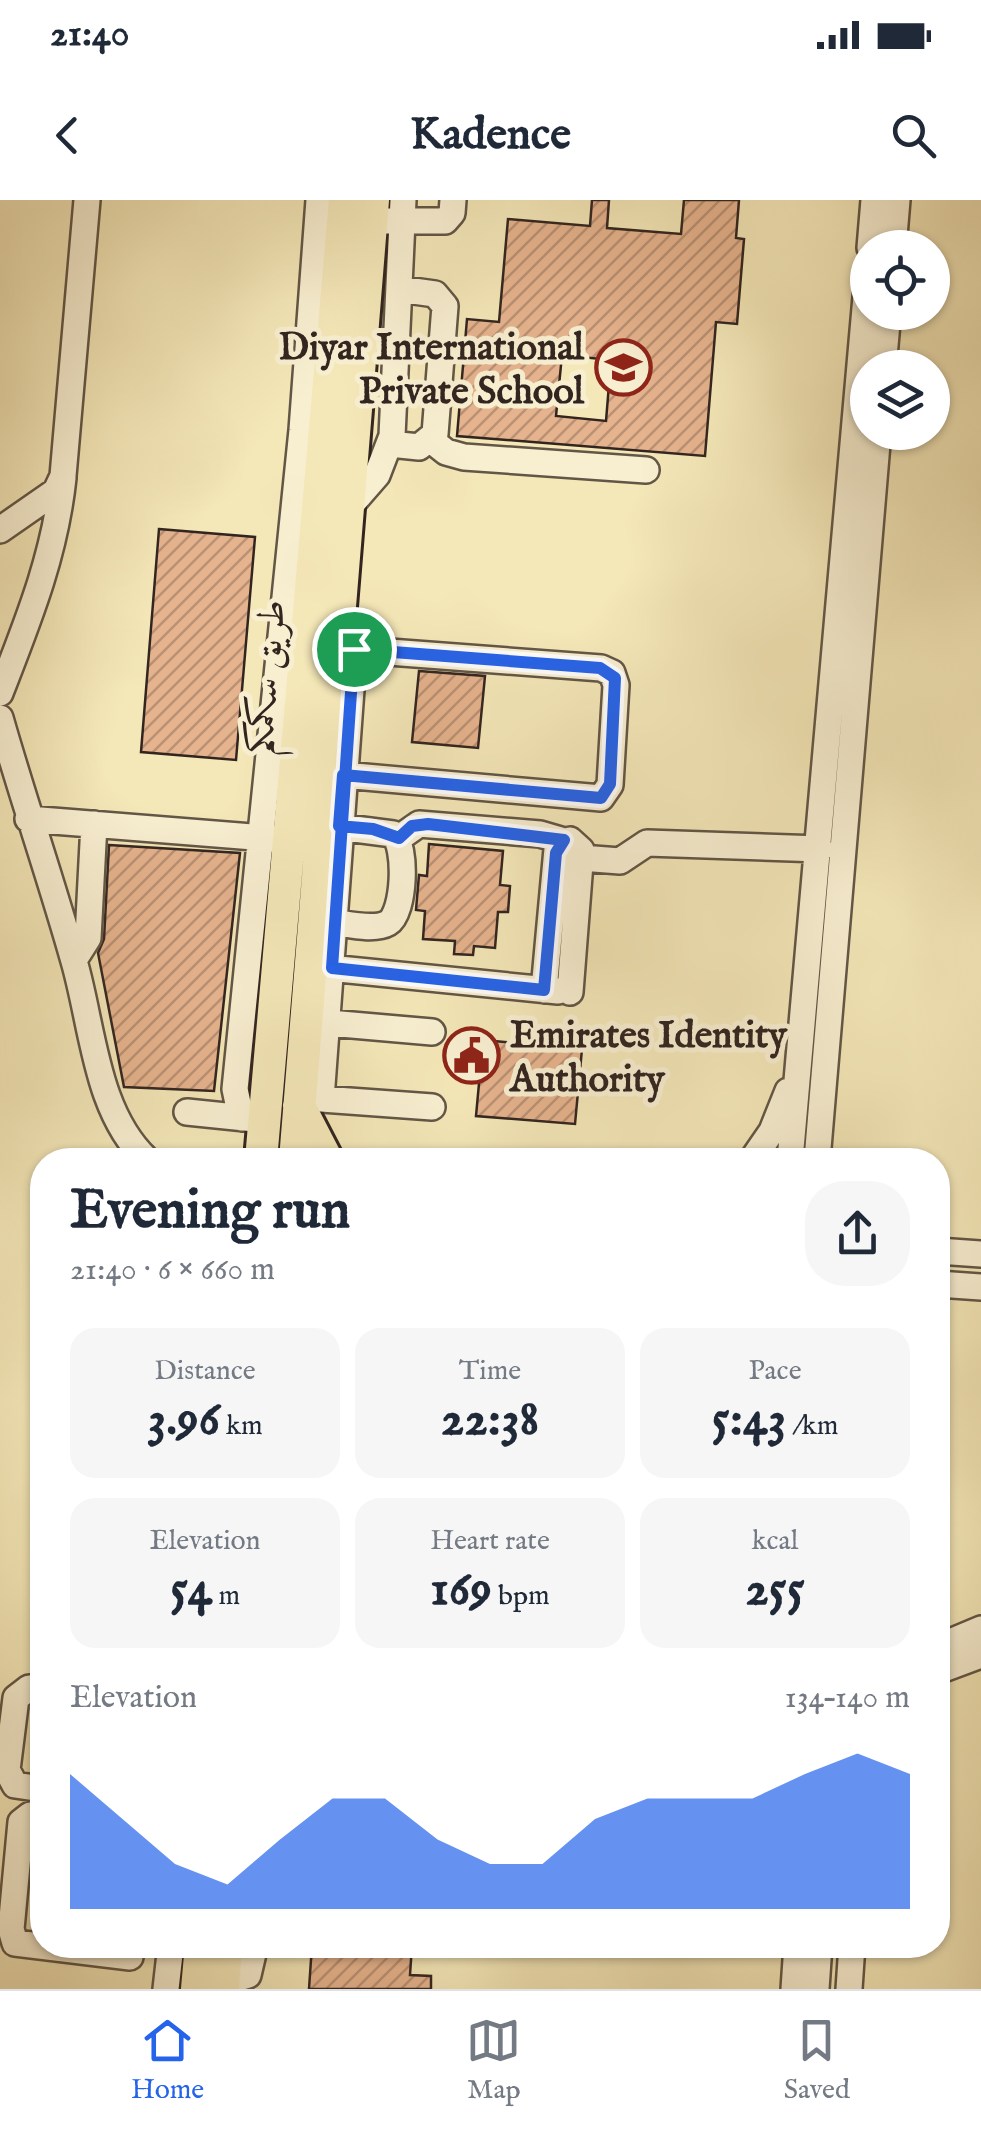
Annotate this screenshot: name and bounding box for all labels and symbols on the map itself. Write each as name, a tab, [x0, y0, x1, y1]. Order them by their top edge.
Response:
place label: Diyar International Private School	[278, 325, 585, 417]
school or university icon: Diyar International Private School	[593, 338, 653, 398]
street label: طريق سكمكم	[237, 598, 307, 757]
pin	[312, 607, 397, 692]
place label: Emirates Identity Authority	[508, 1013, 788, 1105]
public building icon: Emirates Identity Authority	[441, 1026, 501, 1086]

